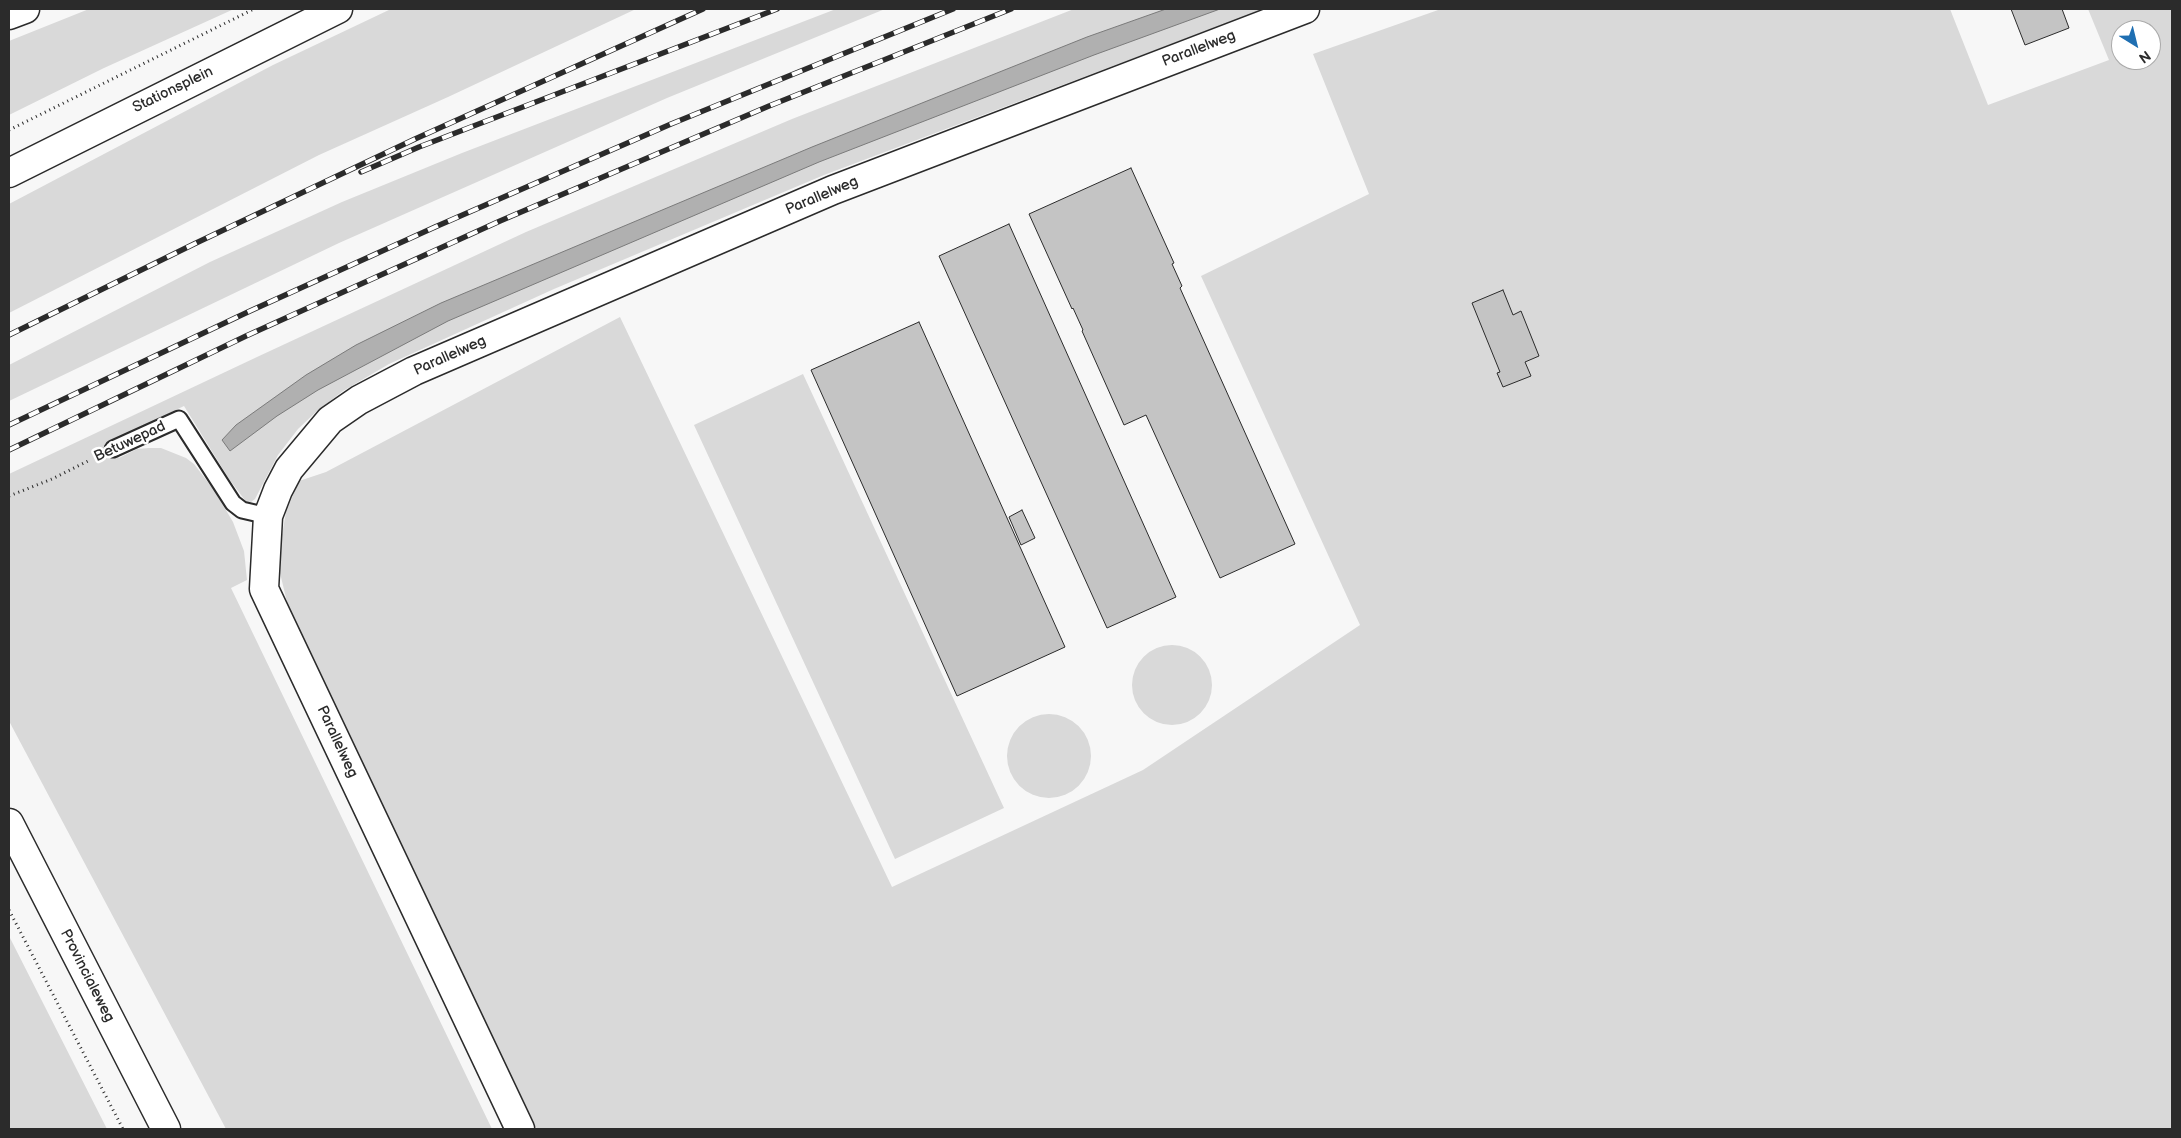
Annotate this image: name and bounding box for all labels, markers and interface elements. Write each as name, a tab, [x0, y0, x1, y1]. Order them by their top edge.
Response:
north arrow	[2111, 20, 2161, 70]
street label: Parallelweg	[1160, 27, 1238, 71]
text: N	[2135, 47, 2154, 67]
street label: Stationsplein	[130, 63, 216, 117]
street label: Parallelweg	[783, 173, 861, 219]
street label: Parallelweg	[411, 332, 489, 380]
street label: Betuwepad	[91, 418, 169, 466]
street label: Parallelweg	[313, 703, 361, 781]
street label: Provincialeweg	[56, 927, 118, 1025]

